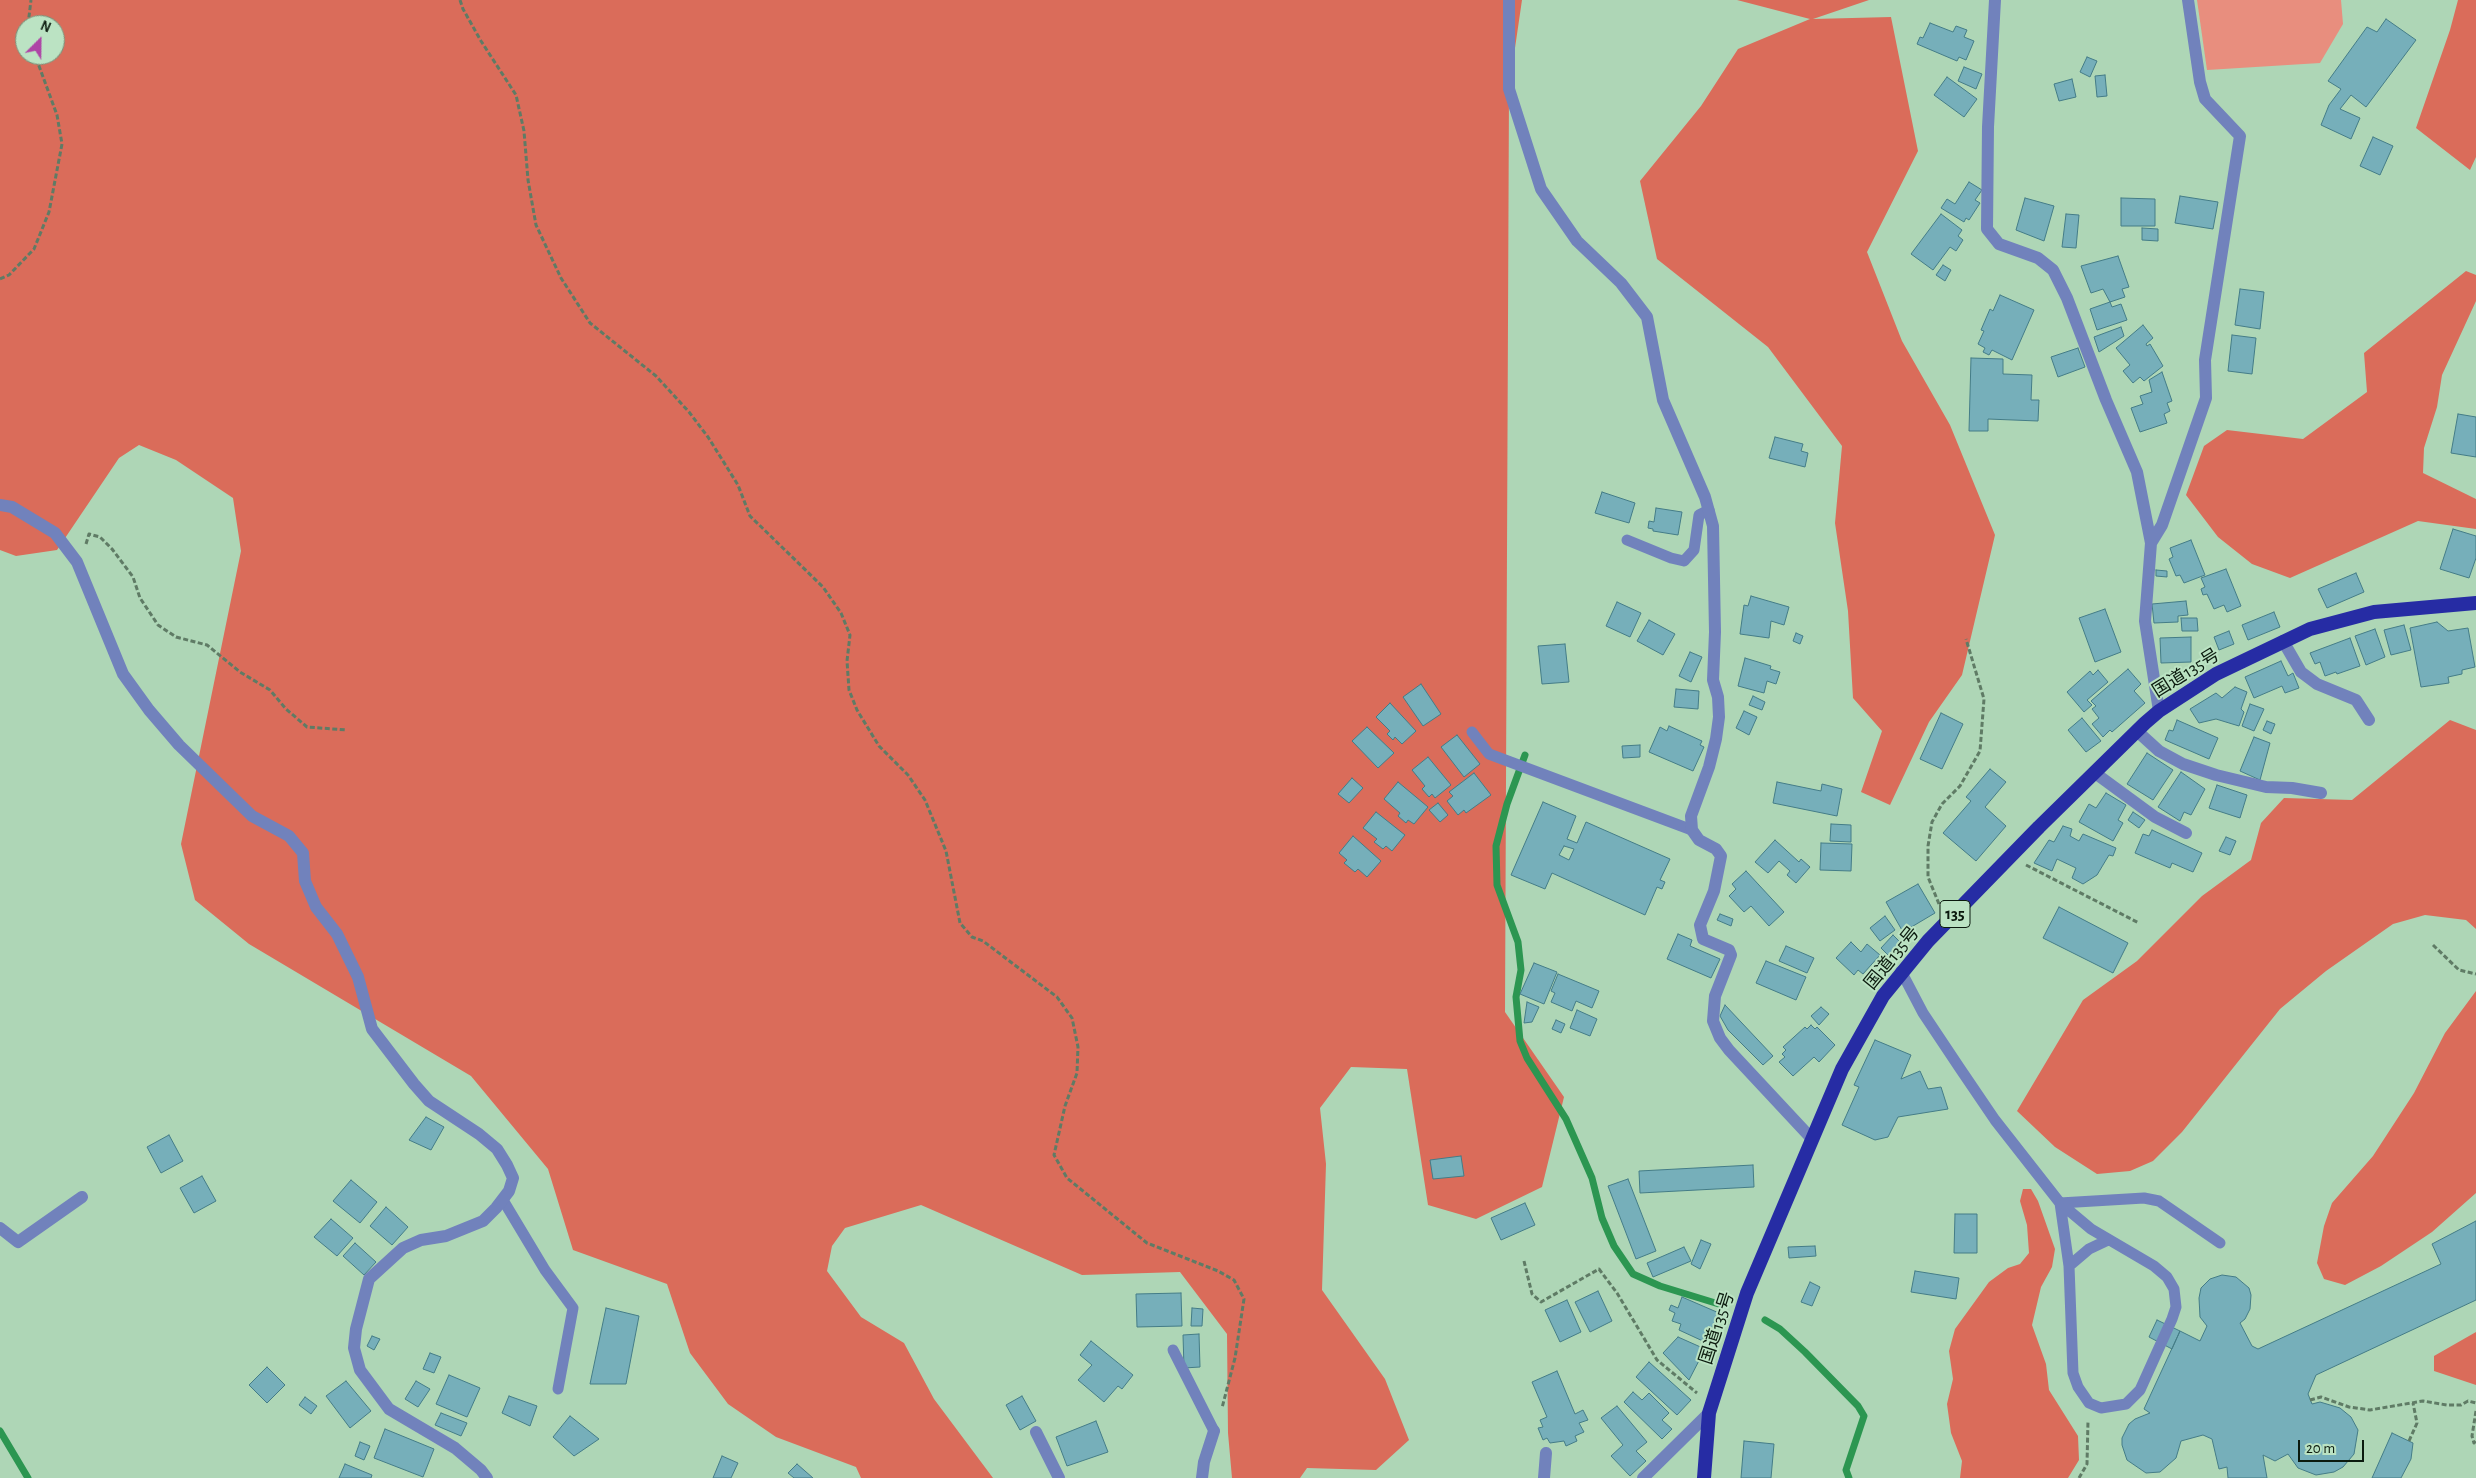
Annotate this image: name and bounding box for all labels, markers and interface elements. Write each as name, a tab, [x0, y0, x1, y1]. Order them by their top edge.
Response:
north arrow	[15, 15, 65, 65]
text: N	[38, 19, 53, 35]
street label: 国道135号	[2148, 644, 2224, 702]
road number: 135	[1940, 901, 1970, 928]
street label: 国道135号	[1860, 922, 1924, 994]
street label: 国道135号	[1695, 1289, 1739, 1367]
scale bar	[2301, 1430, 2367, 1462]
text: 20 m	[2306, 1441, 2335, 1456]

